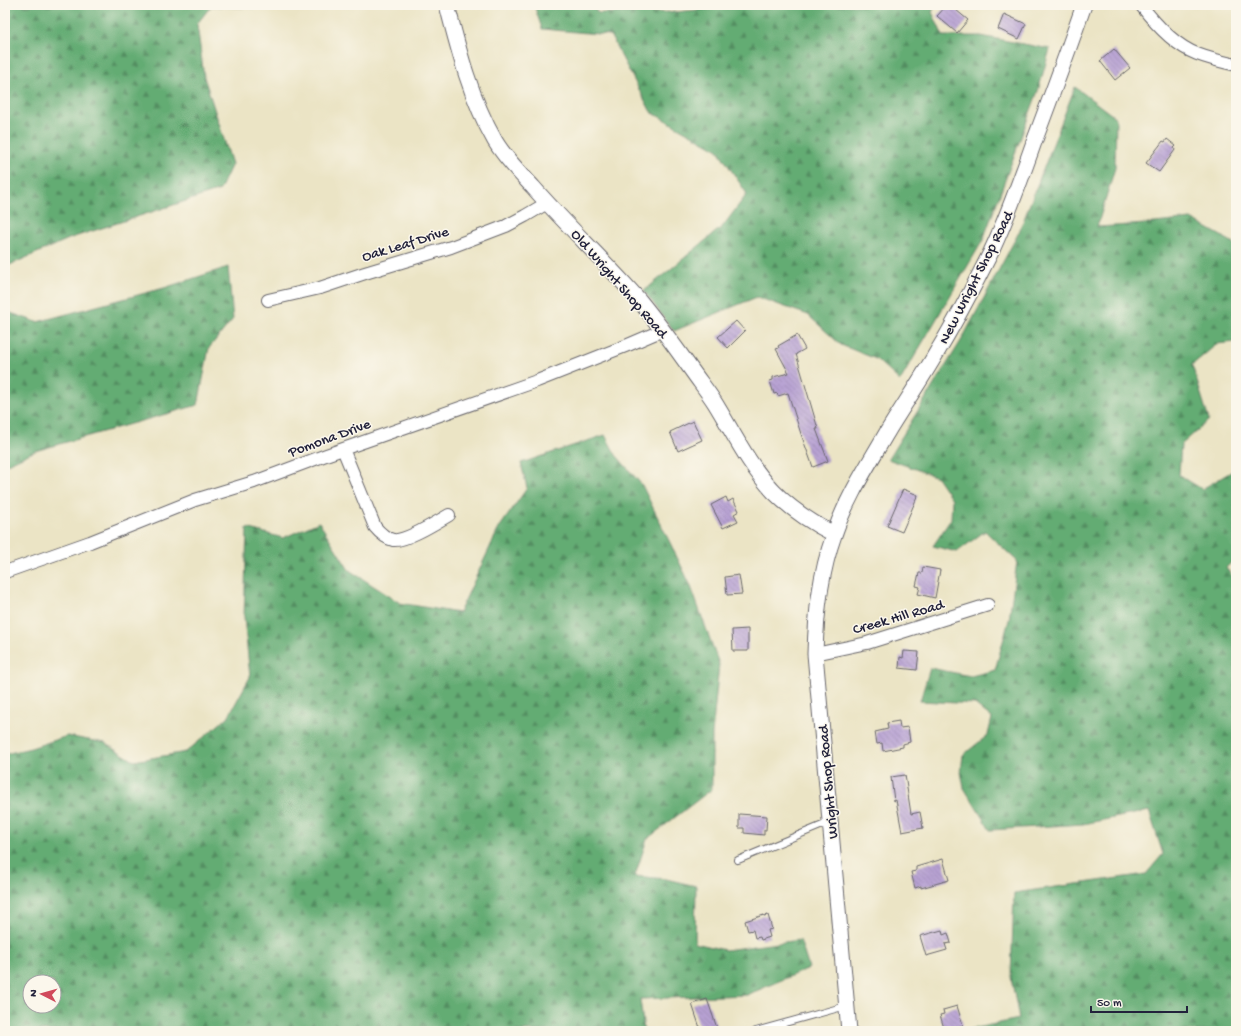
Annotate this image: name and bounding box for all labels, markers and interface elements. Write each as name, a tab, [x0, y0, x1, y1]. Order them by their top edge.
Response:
street label: New Wright Shop Road	[935, 207, 1019, 347]
street label: Oak Leaf Drive	[360, 223, 451, 267]
street label: Old Wright Shop Road	[566, 226, 672, 343]
street label: Pomona Drive	[285, 416, 374, 462]
street label: Creek Hill Road	[851, 596, 947, 640]
street label: Wright Shop Road	[815, 723, 843, 839]
north arrow	[22, 974, 62, 1014]
scale bar	[1091, 988, 1187, 1014]
text: N	[28, 989, 40, 997]
text: 50 m	[1097, 997, 1122, 1011]

